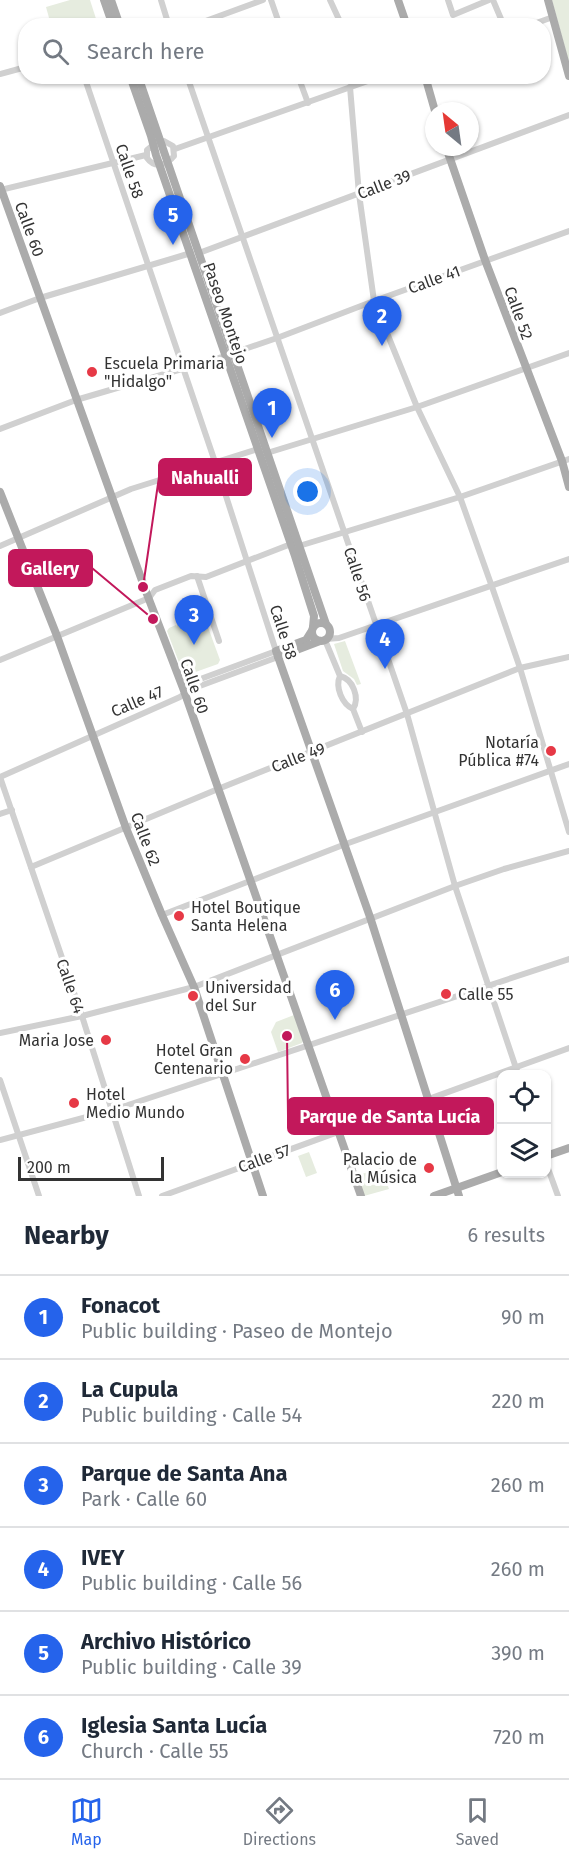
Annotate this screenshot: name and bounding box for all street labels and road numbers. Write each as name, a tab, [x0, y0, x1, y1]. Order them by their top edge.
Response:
street label: Calle 58	[111, 141, 148, 201]
street label: Calle 39	[355, 166, 414, 203]
street label: Calle 60	[11, 199, 48, 259]
street label: Paseo Montejo	[199, 260, 252, 366]
street label: Calle 41	[405, 261, 463, 298]
street label: Calle 52	[500, 284, 537, 342]
street label: Calle 56	[340, 545, 375, 604]
street label: Calle 58	[266, 602, 301, 662]
street label: Calle 60	[176, 656, 213, 716]
street label: Calle 47	[108, 682, 166, 721]
street label: Calle 49	[269, 739, 328, 776]
street label: Calle 62	[127, 810, 164, 869]
street label: Calle 64	[52, 956, 89, 1016]
street label: Calle 57	[235, 1140, 293, 1177]

